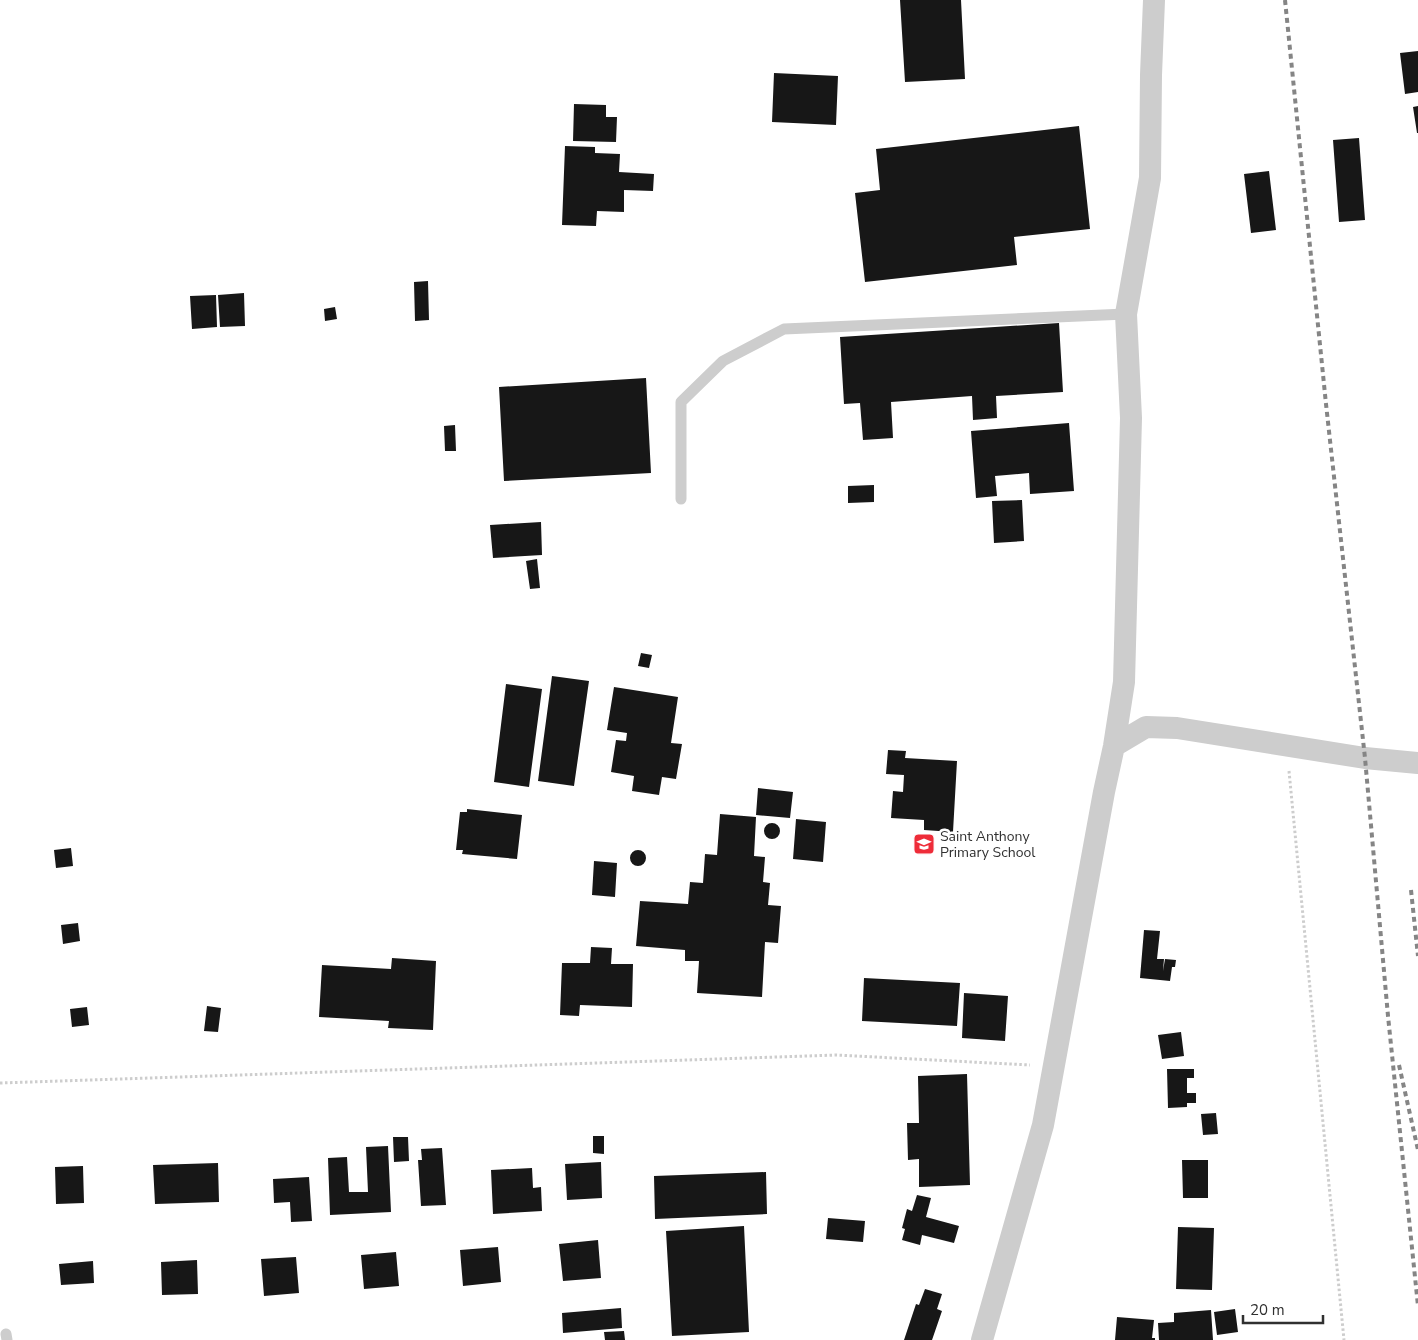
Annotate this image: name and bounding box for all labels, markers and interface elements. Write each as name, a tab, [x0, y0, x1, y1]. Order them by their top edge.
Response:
place label: Saint Anthony Primary School	[940, 827, 1036, 862]
school or university icon: Saint Anthony Primary School	[912, 832, 936, 856]
scale bar	[1243, 1292, 1323, 1324]
text: 20 m	[1250, 1300, 1285, 1320]

